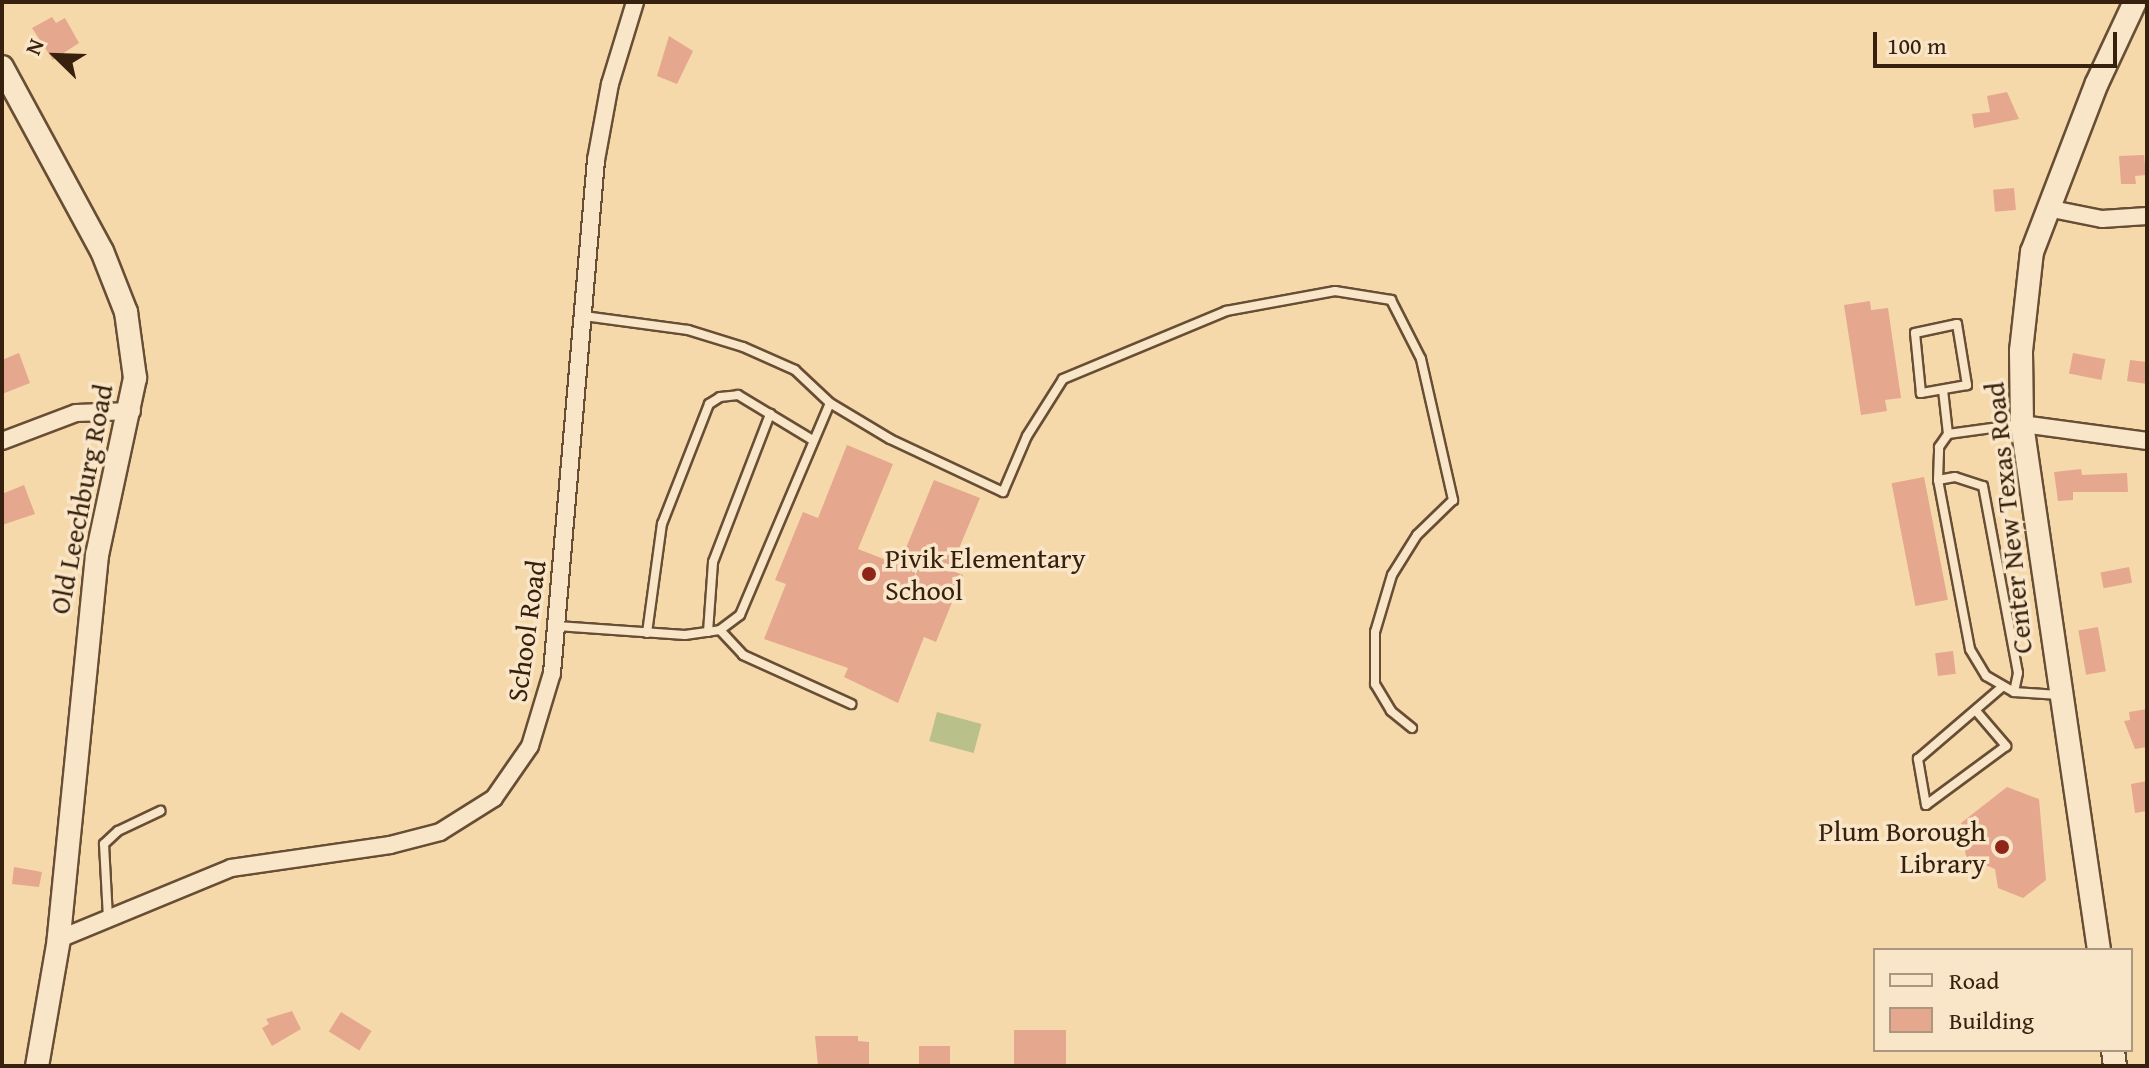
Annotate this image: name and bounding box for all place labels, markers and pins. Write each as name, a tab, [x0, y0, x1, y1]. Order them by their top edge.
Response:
place label: Pivik Elementary School	[885, 541, 1086, 607]
marker: Pivik Elementary School	[860, 565, 878, 583]
place label: Plum Borough Library	[1819, 814, 1986, 880]
marker: Plum Borough Library	[1993, 838, 2011, 856]

